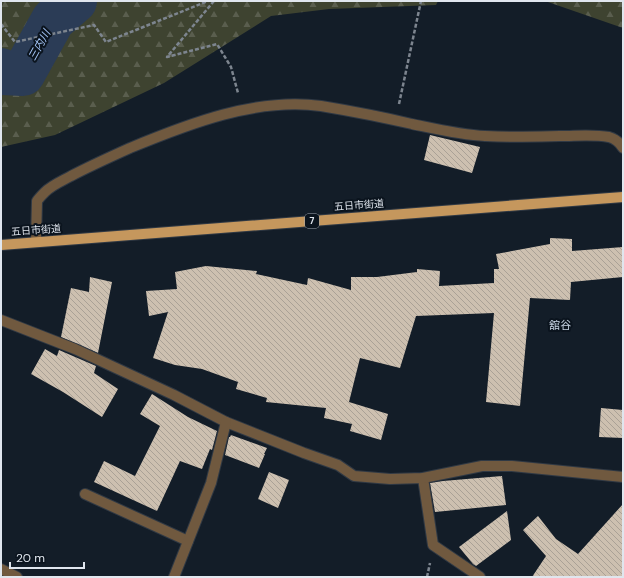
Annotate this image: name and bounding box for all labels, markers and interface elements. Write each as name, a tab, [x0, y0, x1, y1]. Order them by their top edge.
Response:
water label: 三内川	[25, 26, 54, 63]
street label: 五日市街道	[334, 197, 384, 213]
road number: 7	[305, 214, 319, 228]
street label: 五日市街道	[11, 222, 61, 238]
district label: 舘谷	[549, 318, 571, 332]
scale bar	[10, 544, 84, 570]
text: 20 m	[16, 550, 45, 566]

